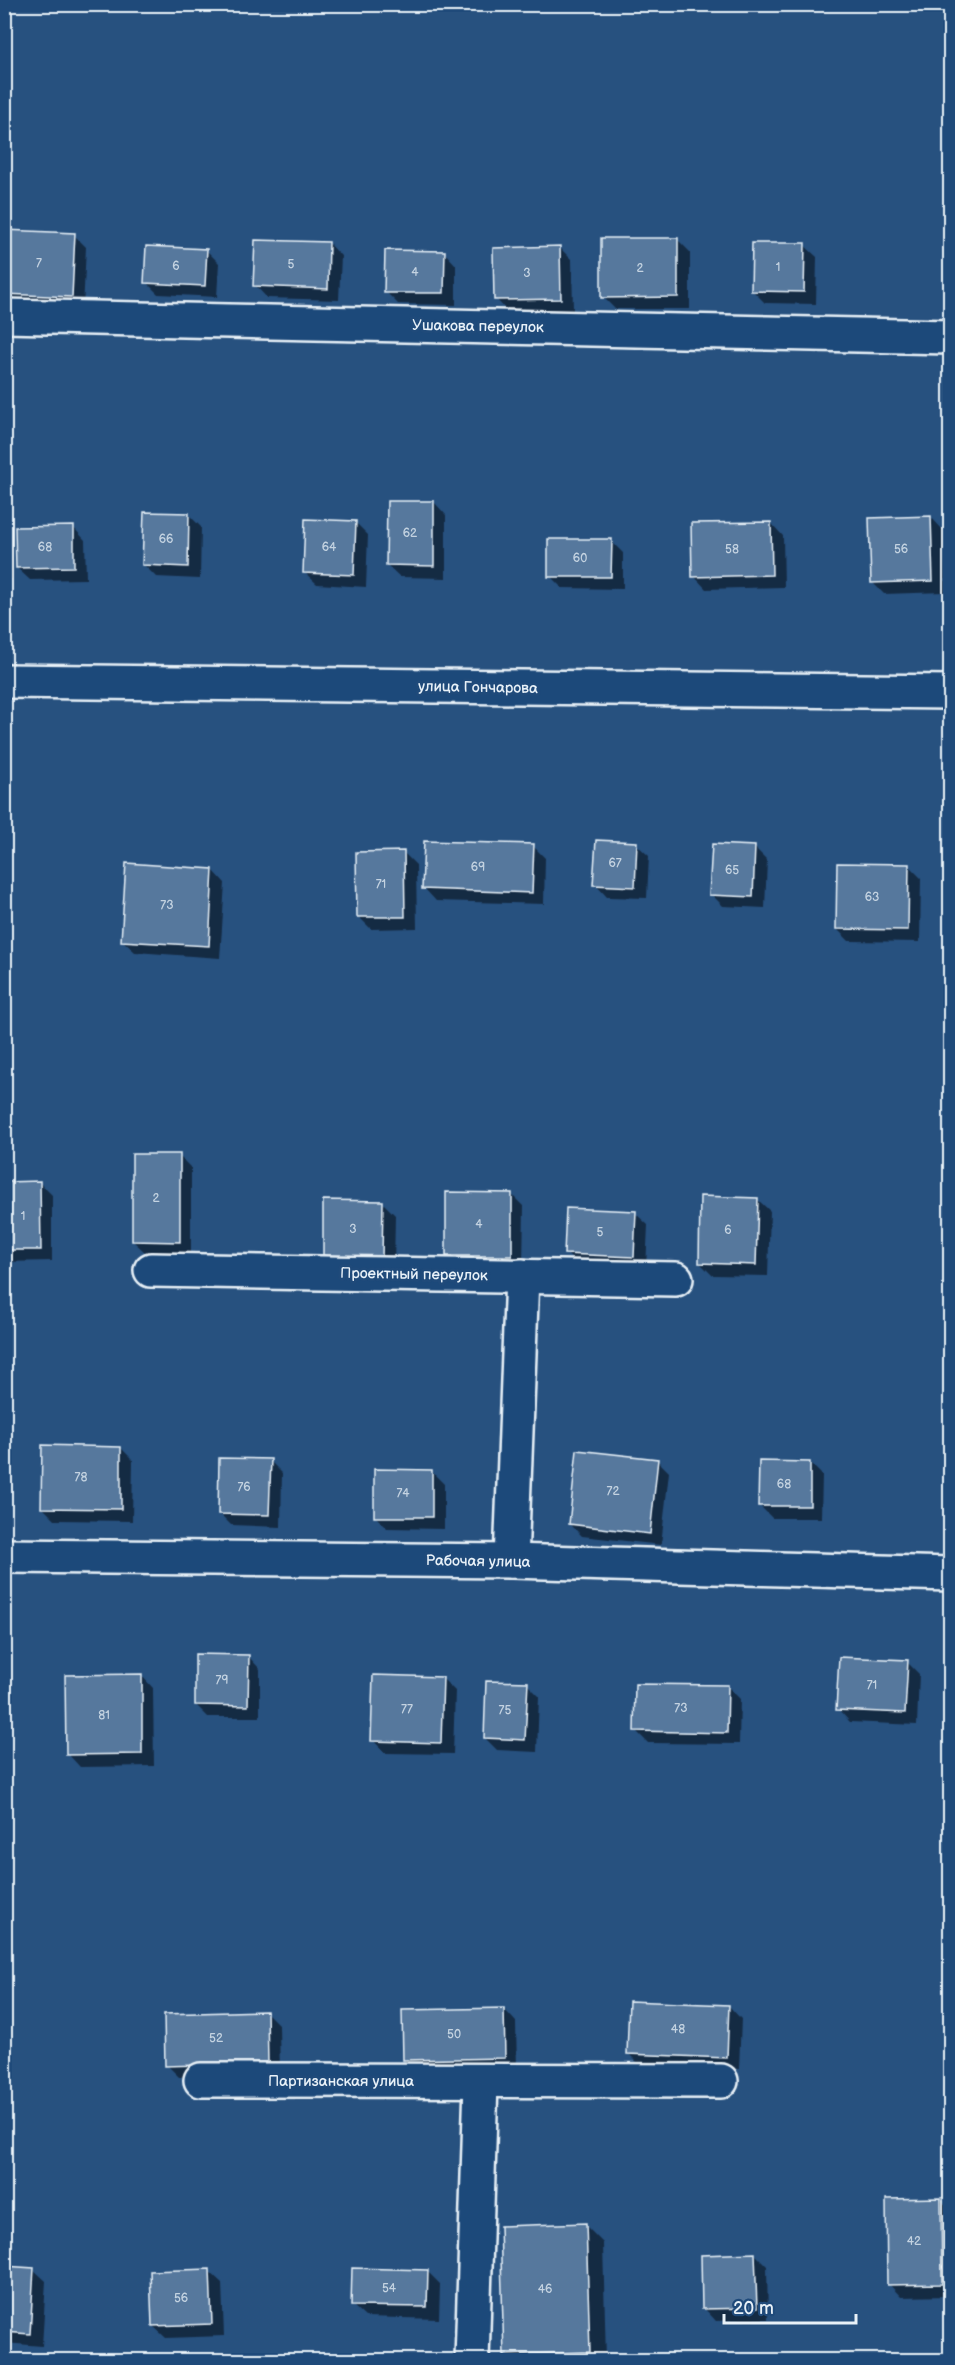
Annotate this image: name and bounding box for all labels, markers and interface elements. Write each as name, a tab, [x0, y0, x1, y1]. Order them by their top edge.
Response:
house number: 7	[36, 256, 42, 271]
house number: 5	[288, 257, 295, 272]
house number: 6	[172, 259, 180, 274]
house number: 1	[776, 260, 780, 275]
house number: 2	[636, 261, 644, 276]
house number: 4	[411, 265, 419, 280]
house number: 3	[523, 266, 531, 281]
street label: Ушакова переулок	[412, 316, 544, 337]
house number: 62	[403, 526, 417, 541]
house number: 66	[159, 532, 173, 547]
house number: 68	[38, 540, 52, 555]
house number: 64	[322, 540, 337, 555]
house number: 58	[725, 542, 739, 557]
house number: 56	[894, 542, 908, 557]
house number: 60	[573, 551, 587, 566]
street label: улица Гончарова	[418, 677, 538, 698]
house number: 67	[608, 856, 622, 871]
house number: 69	[471, 860, 485, 875]
house number: 65	[725, 863, 739, 878]
house number: 71	[376, 877, 386, 892]
house number: 63	[865, 890, 879, 905]
house number: 73	[160, 898, 174, 913]
house number: 2	[152, 1191, 160, 1206]
house number: 1	[21, 1209, 25, 1224]
house number: 4	[475, 1217, 483, 1232]
house number: 3	[349, 1222, 357, 1237]
house number: 6	[724, 1223, 732, 1238]
house number: 5	[597, 1225, 604, 1240]
street label: Проектный переулок	[340, 1264, 488, 1285]
house number: 78	[75, 1470, 87, 1485]
house number: 68	[777, 1477, 791, 1492]
house number: 76	[237, 1480, 251, 1495]
house number: 72	[607, 1484, 619, 1499]
house number: 74	[396, 1486, 410, 1501]
street label: Рабочая улица	[425, 1551, 531, 1572]
house number: 79	[216, 1673, 228, 1688]
house number: 71	[867, 1678, 877, 1693]
house number: 73	[674, 1701, 688, 1716]
house number: 77	[401, 1702, 413, 1717]
house number: 75	[499, 1703, 512, 1718]
house number: 81	[98, 1708, 110, 1723]
house number: 48	[671, 2022, 685, 2037]
house number: 50	[447, 2027, 461, 2042]
house number: 52	[209, 2031, 223, 2046]
street label: Партизанская улица	[268, 2072, 414, 2091]
house number: 42	[907, 2234, 921, 2249]
house number: 54	[382, 2281, 397, 2296]
house number: 46	[538, 2282, 552, 2297]
scale bar	[724, 2287, 856, 2325]
house number: 56	[174, 2291, 188, 2306]
text: 20 m	[733, 2298, 774, 2319]

